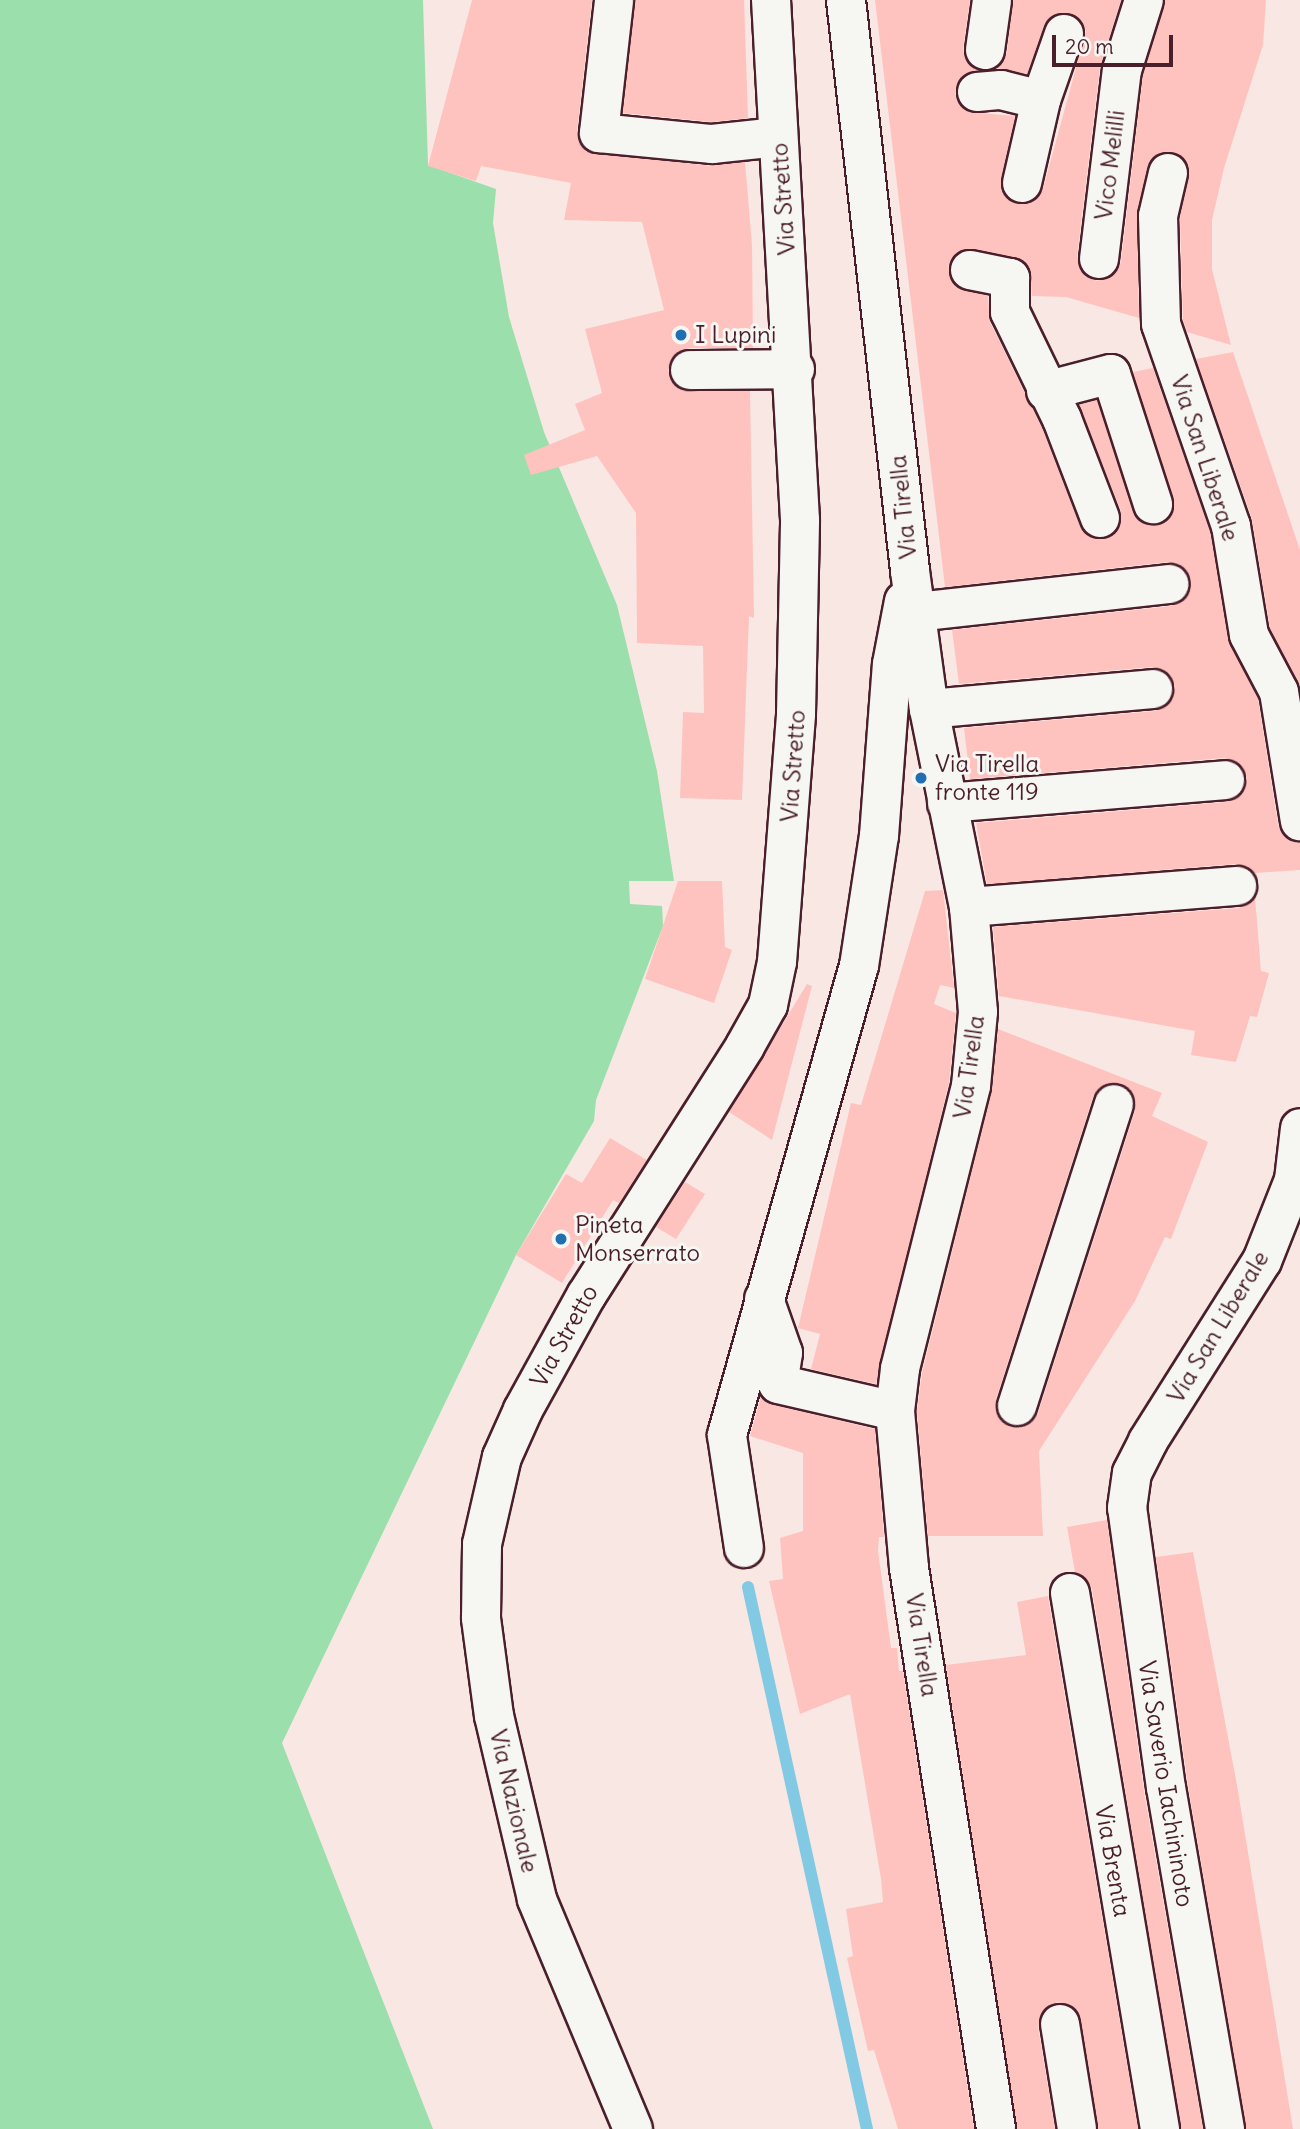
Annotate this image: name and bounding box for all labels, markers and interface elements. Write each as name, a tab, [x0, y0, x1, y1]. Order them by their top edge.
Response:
scale bar	[1055, 21, 1176, 65]
text: 20 m	[1065, 33, 1114, 60]
street label: Vico Melilli	[1089, 108, 1131, 222]
street label: Via Stretto	[765, 142, 801, 256]
place label: I Lupini	[695, 321, 776, 349]
marker: I Lupini	[673, 327, 689, 343]
street label: Via San Liberale	[1165, 371, 1245, 545]
street label: Via Tirella	[883, 454, 923, 560]
street label: Via Stretto	[775, 709, 811, 823]
place label: Via Tirella fronte 119	[935, 750, 1039, 806]
marker: Via Tirella fronte 119	[913, 770, 929, 786]
street label: Via Tirella	[947, 1013, 991, 1121]
place label: Pineta Monserrato	[575, 1211, 700, 1267]
marker: Pineta Monserrato	[553, 1231, 569, 1247]
street label: Via San Liberale	[1161, 1246, 1275, 1408]
street label: Via Stretto	[524, 1280, 604, 1392]
street label: Via Tirella	[900, 1591, 944, 1699]
street label: Via Saverio Iachininoto	[1132, 1659, 1200, 1909]
street label: Via Nazionale	[484, 1727, 544, 1875]
street label: Via Brenta	[1089, 1803, 1137, 1919]

